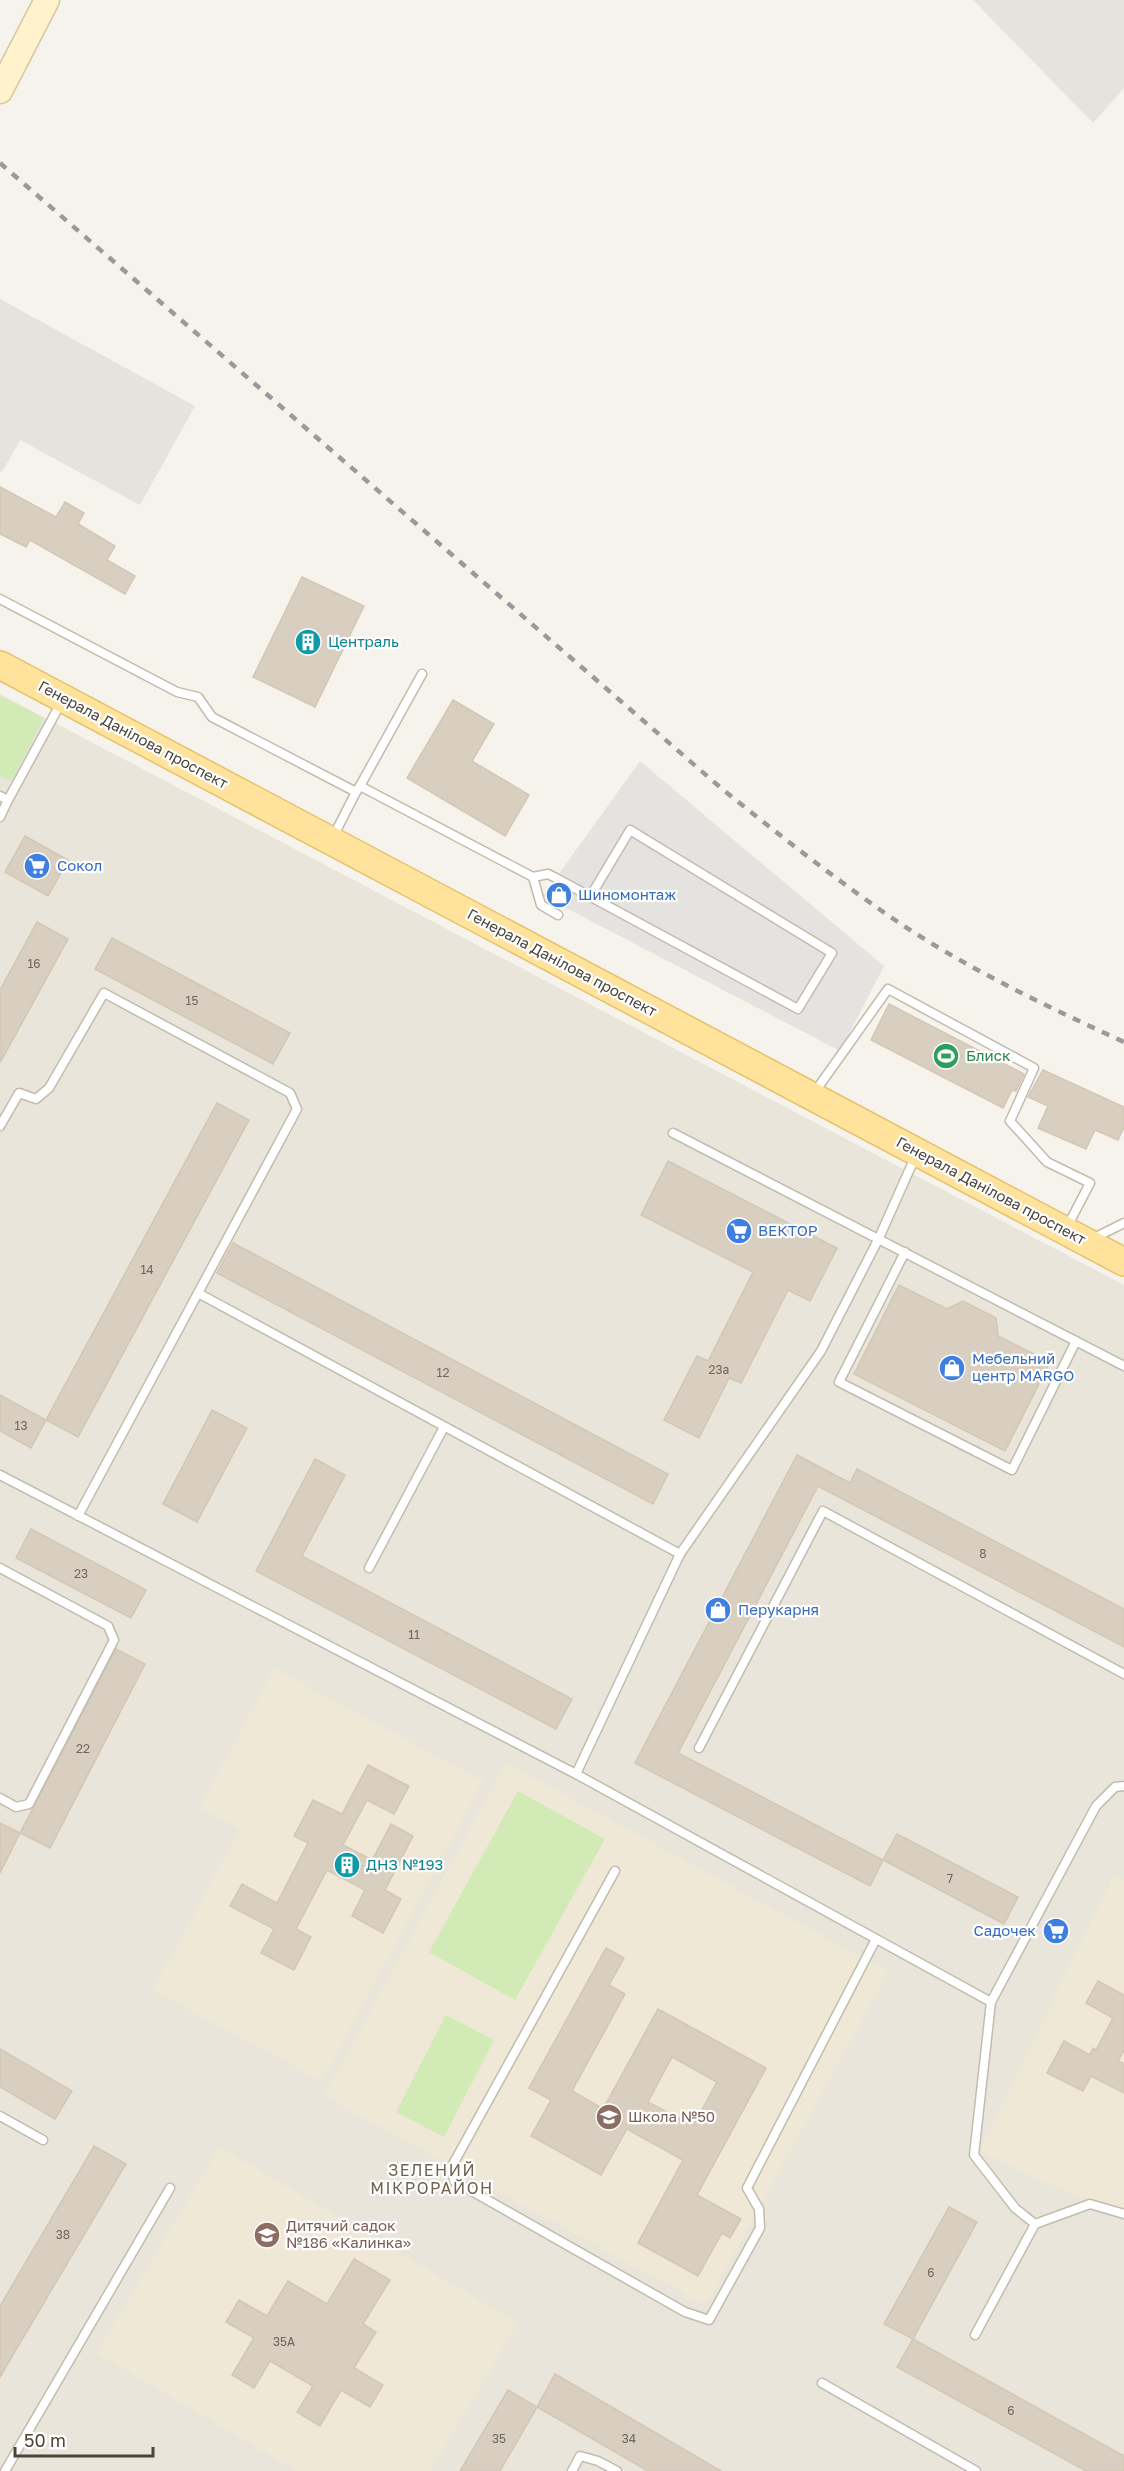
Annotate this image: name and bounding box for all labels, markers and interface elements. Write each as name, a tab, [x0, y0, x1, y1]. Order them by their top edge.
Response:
building icon: Централь	[293, 627, 323, 657]
place label: Централь	[328, 632, 399, 650]
street label: Генерала Данілова проспект	[36, 676, 232, 792]
supermarket icon: Сокол	[22, 851, 52, 881]
place label: Сокол	[57, 856, 102, 874]
shop icon: Шиномонтаж	[544, 880, 574, 910]
place label: Шиномонтаж	[578, 885, 676, 903]
street label: Генерала Данілова проспект	[465, 904, 661, 1020]
house number: 16	[27, 956, 41, 971]
house number: 15	[186, 993, 198, 1008]
sports icon: Блиск	[931, 1041, 961, 1071]
place label: Блиск	[966, 1046, 1011, 1064]
street label: Генерала Данілова проспект	[894, 1132, 1090, 1248]
supermarket icon: ВЕКТОР	[724, 1216, 754, 1246]
place label: ВЕКТОР	[758, 1221, 818, 1239]
house number: 14	[140, 1262, 154, 1277]
place label: Мебельний центр MARGO	[972, 1349, 1074, 1384]
shop icon: Мебельний центр MARGO	[937, 1353, 967, 1383]
house number: 23а	[709, 1362, 729, 1377]
house number: 12	[437, 1365, 449, 1380]
house number: 13	[15, 1418, 27, 1433]
house number: 8	[979, 1546, 987, 1561]
house number: 23	[74, 1566, 88, 1581]
shop icon: Перукарня	[703, 1595, 733, 1625]
place label: Перукарня	[738, 1600, 819, 1618]
house number: 11	[408, 1627, 420, 1642]
house number: 22	[76, 1741, 90, 1756]
building icon: ДНЗ №193	[332, 1850, 362, 1880]
place label: ДНЗ №193	[366, 1855, 443, 1873]
house number: 7	[947, 1871, 953, 1886]
supermarket icon: Садочек	[1041, 1916, 1071, 1946]
place label: Садочек	[974, 1921, 1036, 1939]
school or university icon: Школа №50	[594, 2102, 624, 2132]
place label: Школа №50	[628, 2107, 715, 2125]
district label: ЗЕЛЕНИЙ МІКРОРАЙОН	[370, 2160, 494, 2198]
place label: Дитячий садок №186 «Калинка»	[286, 2216, 411, 2251]
school or university icon: Дитячий садок №186 «Калинка»	[252, 2220, 282, 2250]
house number: 38	[56, 2227, 70, 2242]
house number: 6	[927, 2265, 935, 2280]
house number: 35А	[273, 2334, 295, 2349]
house number: 6	[1007, 2403, 1015, 2418]
scale bar	[15, 2420, 153, 2458]
text: 50 m	[24, 2429, 66, 2451]
house number: 35	[492, 2431, 506, 2446]
house number: 34	[622, 2431, 636, 2446]

